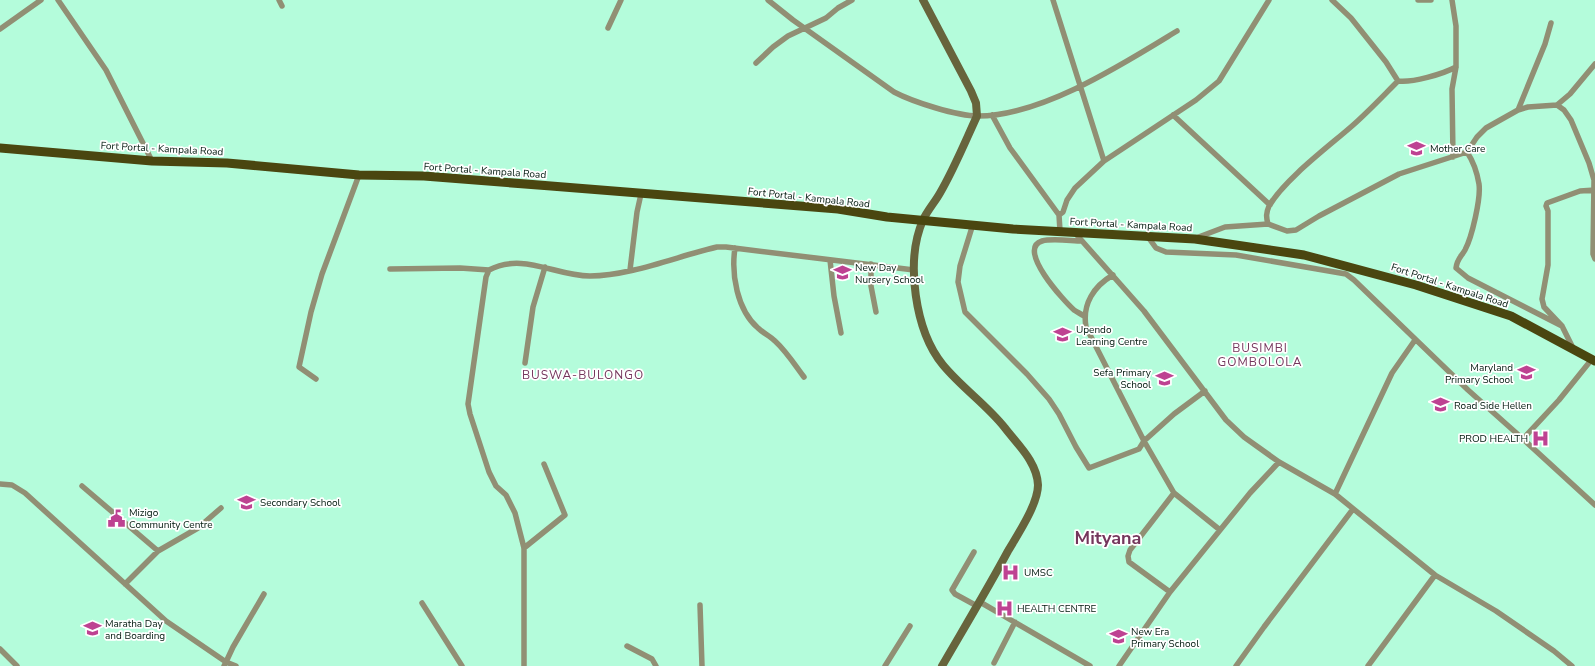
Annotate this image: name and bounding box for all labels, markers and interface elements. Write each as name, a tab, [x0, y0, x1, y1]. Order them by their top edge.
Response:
school or university icon: Mother Care	[1407, 138, 1427, 158]
street label: Fort Portal - Kampala Road	[100, 139, 224, 159]
place label: Mother Care	[1430, 142, 1485, 156]
street label: Fort Portal - Kampala Road	[423, 160, 547, 182]
street label: Fort Portal - Kampala Road	[747, 185, 871, 211]
street label: Fort Portal - Kampala Road	[1069, 215, 1193, 235]
street label: Fort Portal - Kampala Road	[1389, 260, 1510, 312]
place label: New Day Nursery School	[855, 261, 924, 287]
school or university icon: New Day Nursery School	[832, 263, 852, 283]
place label: Upendo Learning Centre	[1076, 323, 1147, 349]
school or university icon: Upendo Learning Centre	[1053, 325, 1073, 345]
district label: BUSIMBI GOMBOLOLA	[1218, 340, 1302, 370]
place label: Maryland Primary School	[1445, 361, 1513, 387]
school or university icon: Maryland Primary School	[1516, 363, 1536, 383]
place label: Sefa Primary School	[1093, 366, 1152, 392]
district label: BUSWA-BULONGO	[522, 367, 644, 383]
school or university icon: Sefa Primary School	[1154, 368, 1174, 388]
school or university icon: Road Side Hellen	[1431, 395, 1451, 415]
place label: Road Side Hellen	[1454, 399, 1532, 413]
hospital icon: PROD HEALTH	[1531, 428, 1551, 448]
place label: PROD HEALTH	[1459, 432, 1528, 446]
school or university icon: Secondary School	[237, 492, 257, 512]
place label: Secondary School	[260, 496, 341, 510]
place label: Mizigo Community Centre	[129, 506, 213, 532]
public building icon: Mizigo Community Centre	[106, 508, 126, 528]
district label: Mityana	[1075, 526, 1141, 550]
hospital icon: UMSC	[1001, 562, 1021, 582]
place label: UMSC	[1024, 566, 1053, 580]
hospital icon: HEALTH CENTRE	[994, 598, 1014, 618]
place label: HEALTH CENTRE	[1017, 602, 1097, 616]
place label: Maratha Day and Boarding	[105, 617, 165, 643]
school or university icon: Maratha Day and Boarding	[82, 619, 102, 639]
place label: New Era Primary School	[1131, 625, 1199, 651]
school or university icon: New Era Primary School	[1108, 627, 1128, 647]

